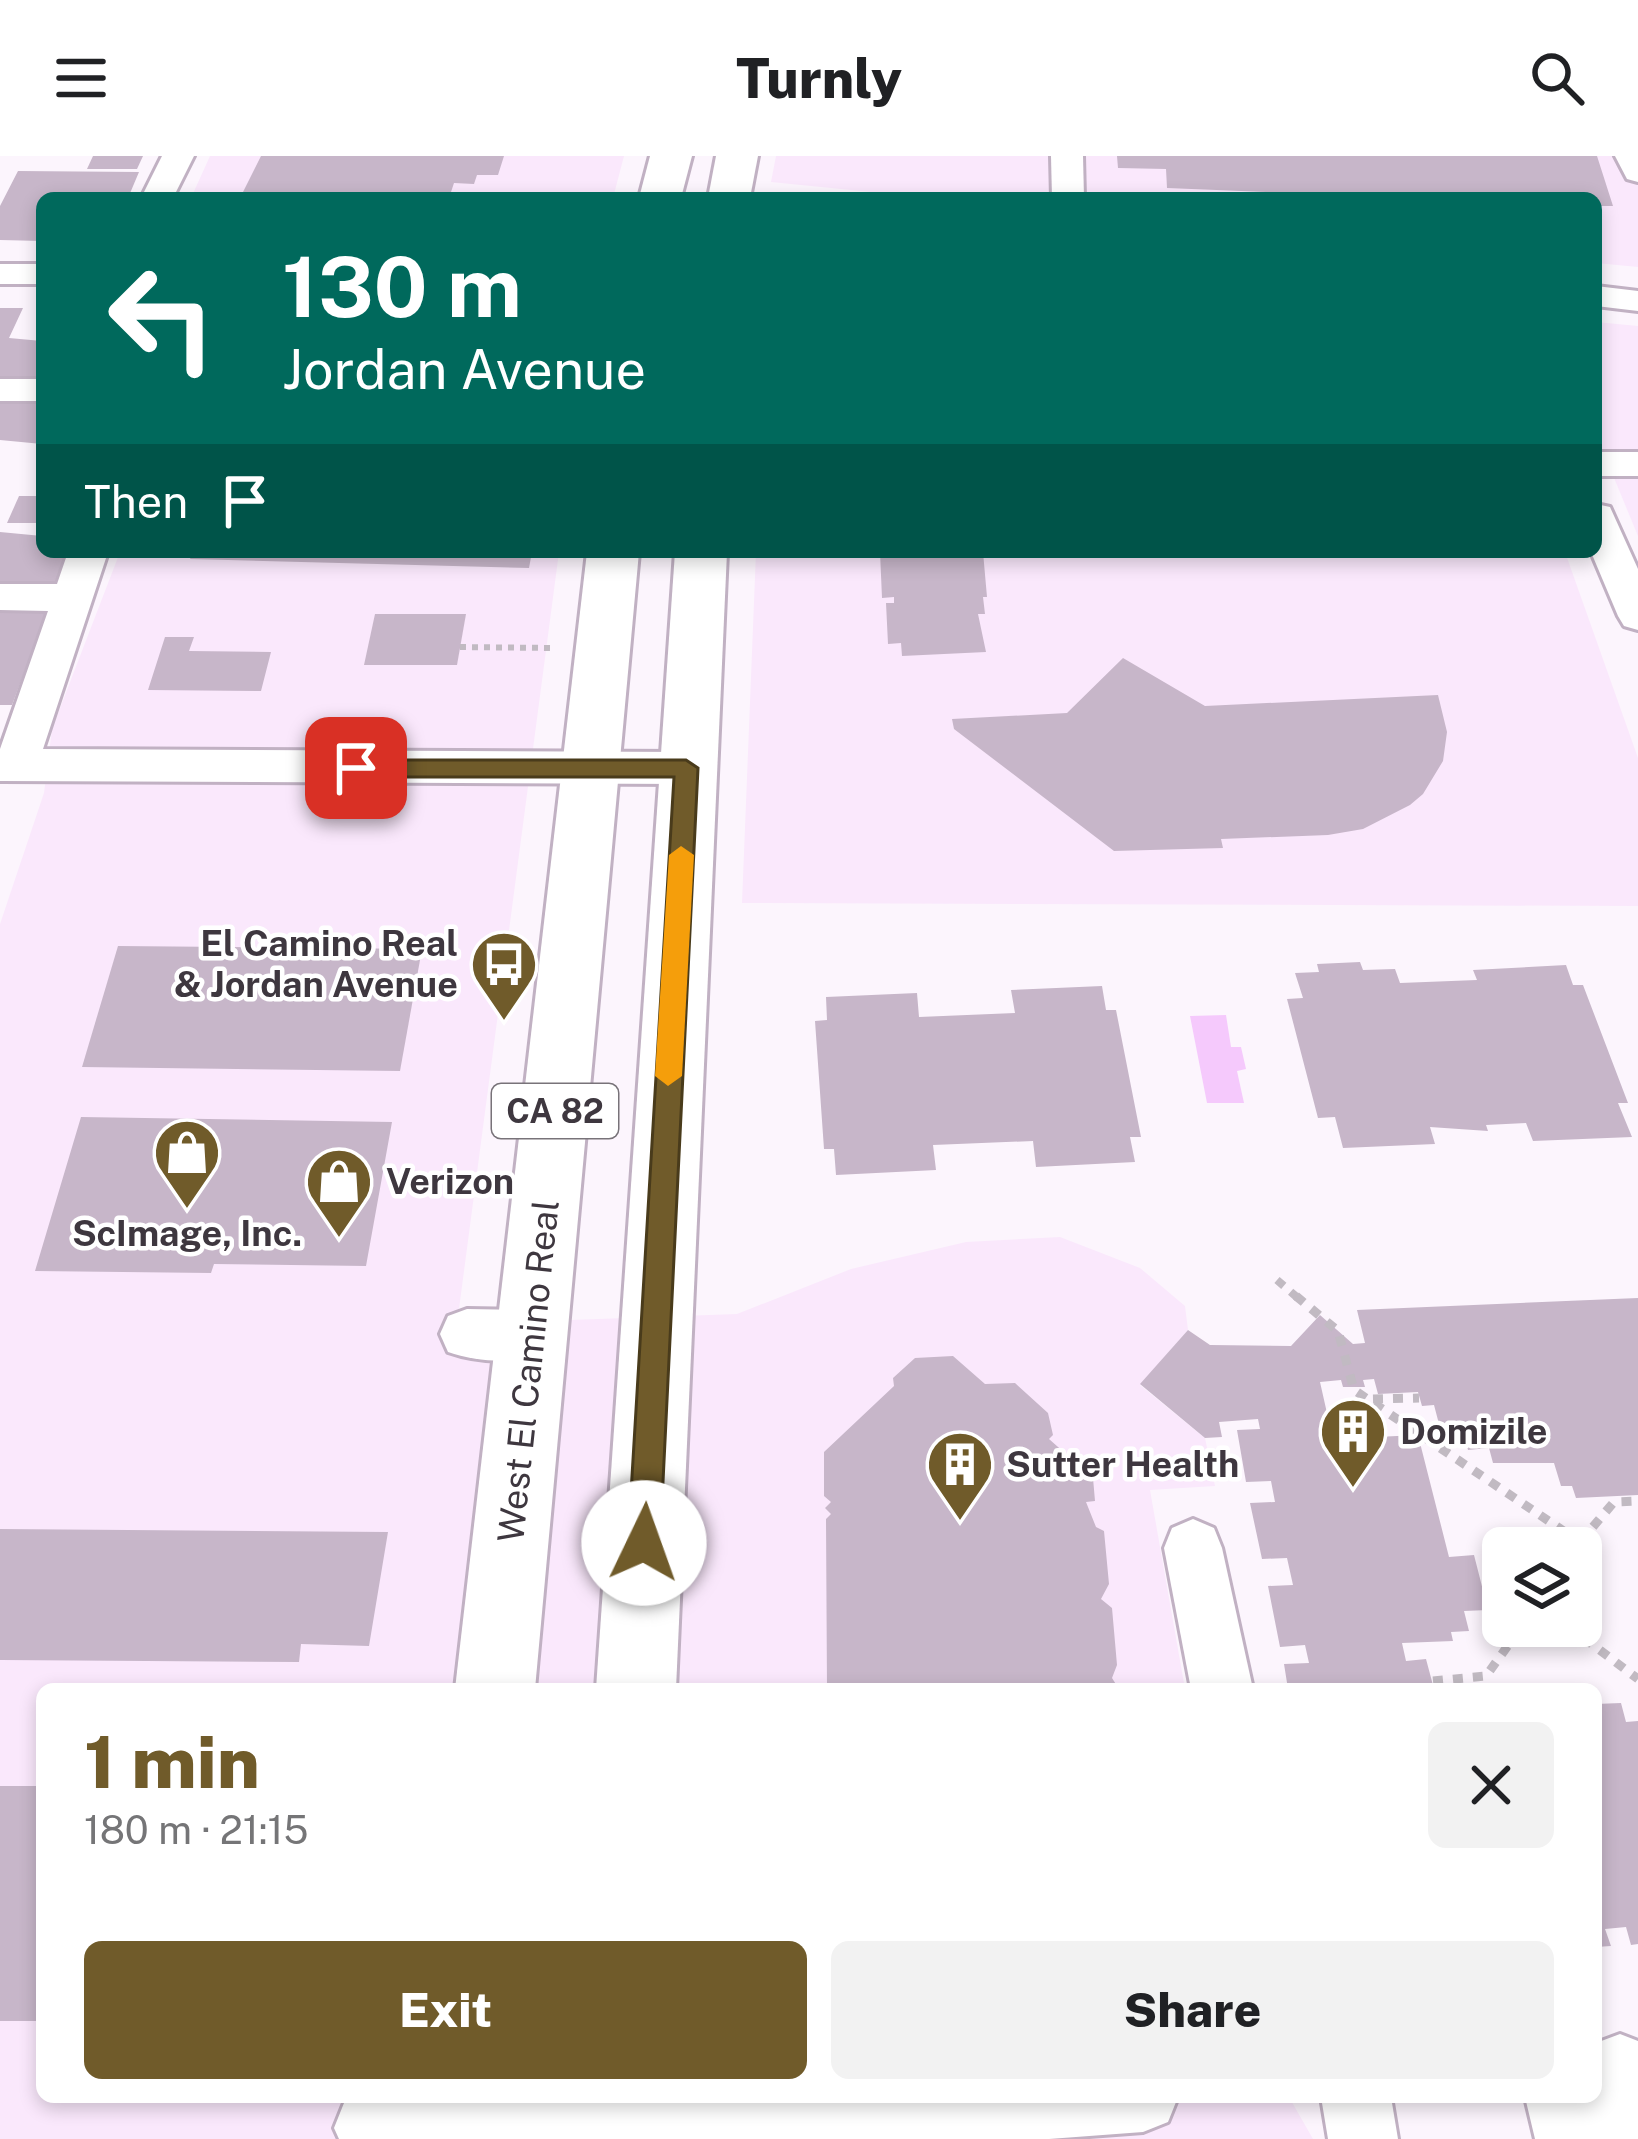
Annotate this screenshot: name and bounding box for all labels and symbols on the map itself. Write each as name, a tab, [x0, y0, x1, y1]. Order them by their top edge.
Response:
pin	[305, 717, 407, 819]
place label: El Camino Real & Jordan Avenue	[174, 922, 458, 1005]
bus stop icon: El Camino Real & Jordan Avenue	[469, 929, 539, 1023]
road number: CA 82	[492, 1084, 618, 1138]
shop icon: ScImage, Inc.	[152, 1117, 222, 1211]
shop icon: Verizon	[304, 1146, 374, 1240]
place label: Verizon	[386, 1160, 514, 1202]
street label: West El Camino Real	[489, 1198, 567, 1544]
place label: ScImage, Inc.	[72, 1212, 302, 1254]
building icon: Domizile	[1318, 1396, 1388, 1490]
place label: Domizile	[1400, 1410, 1548, 1452]
building icon: Sutter Health	[925, 1429, 995, 1523]
place label: Sutter Health	[1006, 1443, 1239, 1485]
position arrow	[581, 1480, 707, 1606]

